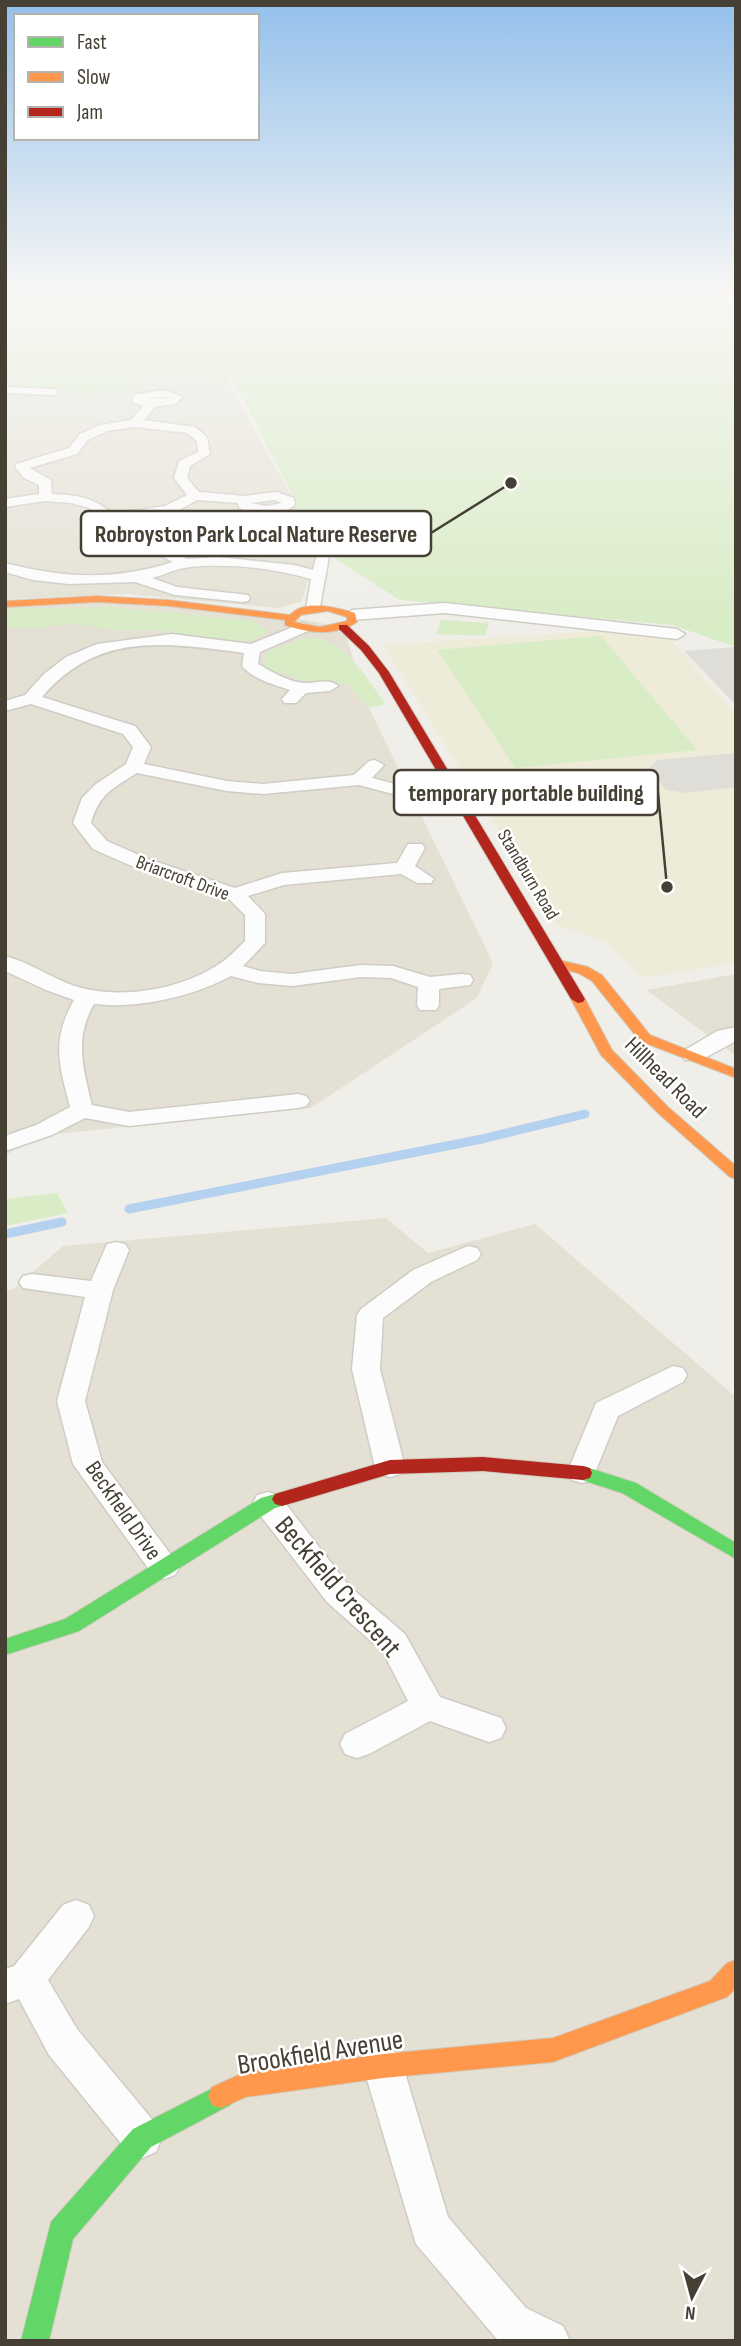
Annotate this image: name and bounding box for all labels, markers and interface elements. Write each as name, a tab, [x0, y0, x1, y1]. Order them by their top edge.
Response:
legend	[14, 14, 259, 140]
text: Fast	[77, 30, 107, 55]
text: Slow	[77, 65, 111, 90]
text: Jam	[76, 100, 103, 125]
callout: Robroyston Park Local Nature Reserve	[81, 511, 431, 556]
text: Robroyston Park Local Nature Reserve	[95, 520, 417, 549]
callout: temporary portable building	[394, 770, 658, 815]
text: temporary portable building	[408, 779, 644, 808]
street label: Standburn Road	[492, 825, 564, 924]
street label: Briarcroft Drive	[133, 851, 232, 906]
street label: Hillhead Road	[619, 1031, 712, 1124]
street label: Beckfield Drive	[79, 1456, 167, 1565]
street label: Beckfield Crescent	[268, 1510, 408, 1664]
street label: Brookfield Avenue	[235, 2023, 405, 2082]
north arrow	[657, 2262, 727, 2332]
text: N	[684, 2300, 697, 2324]

